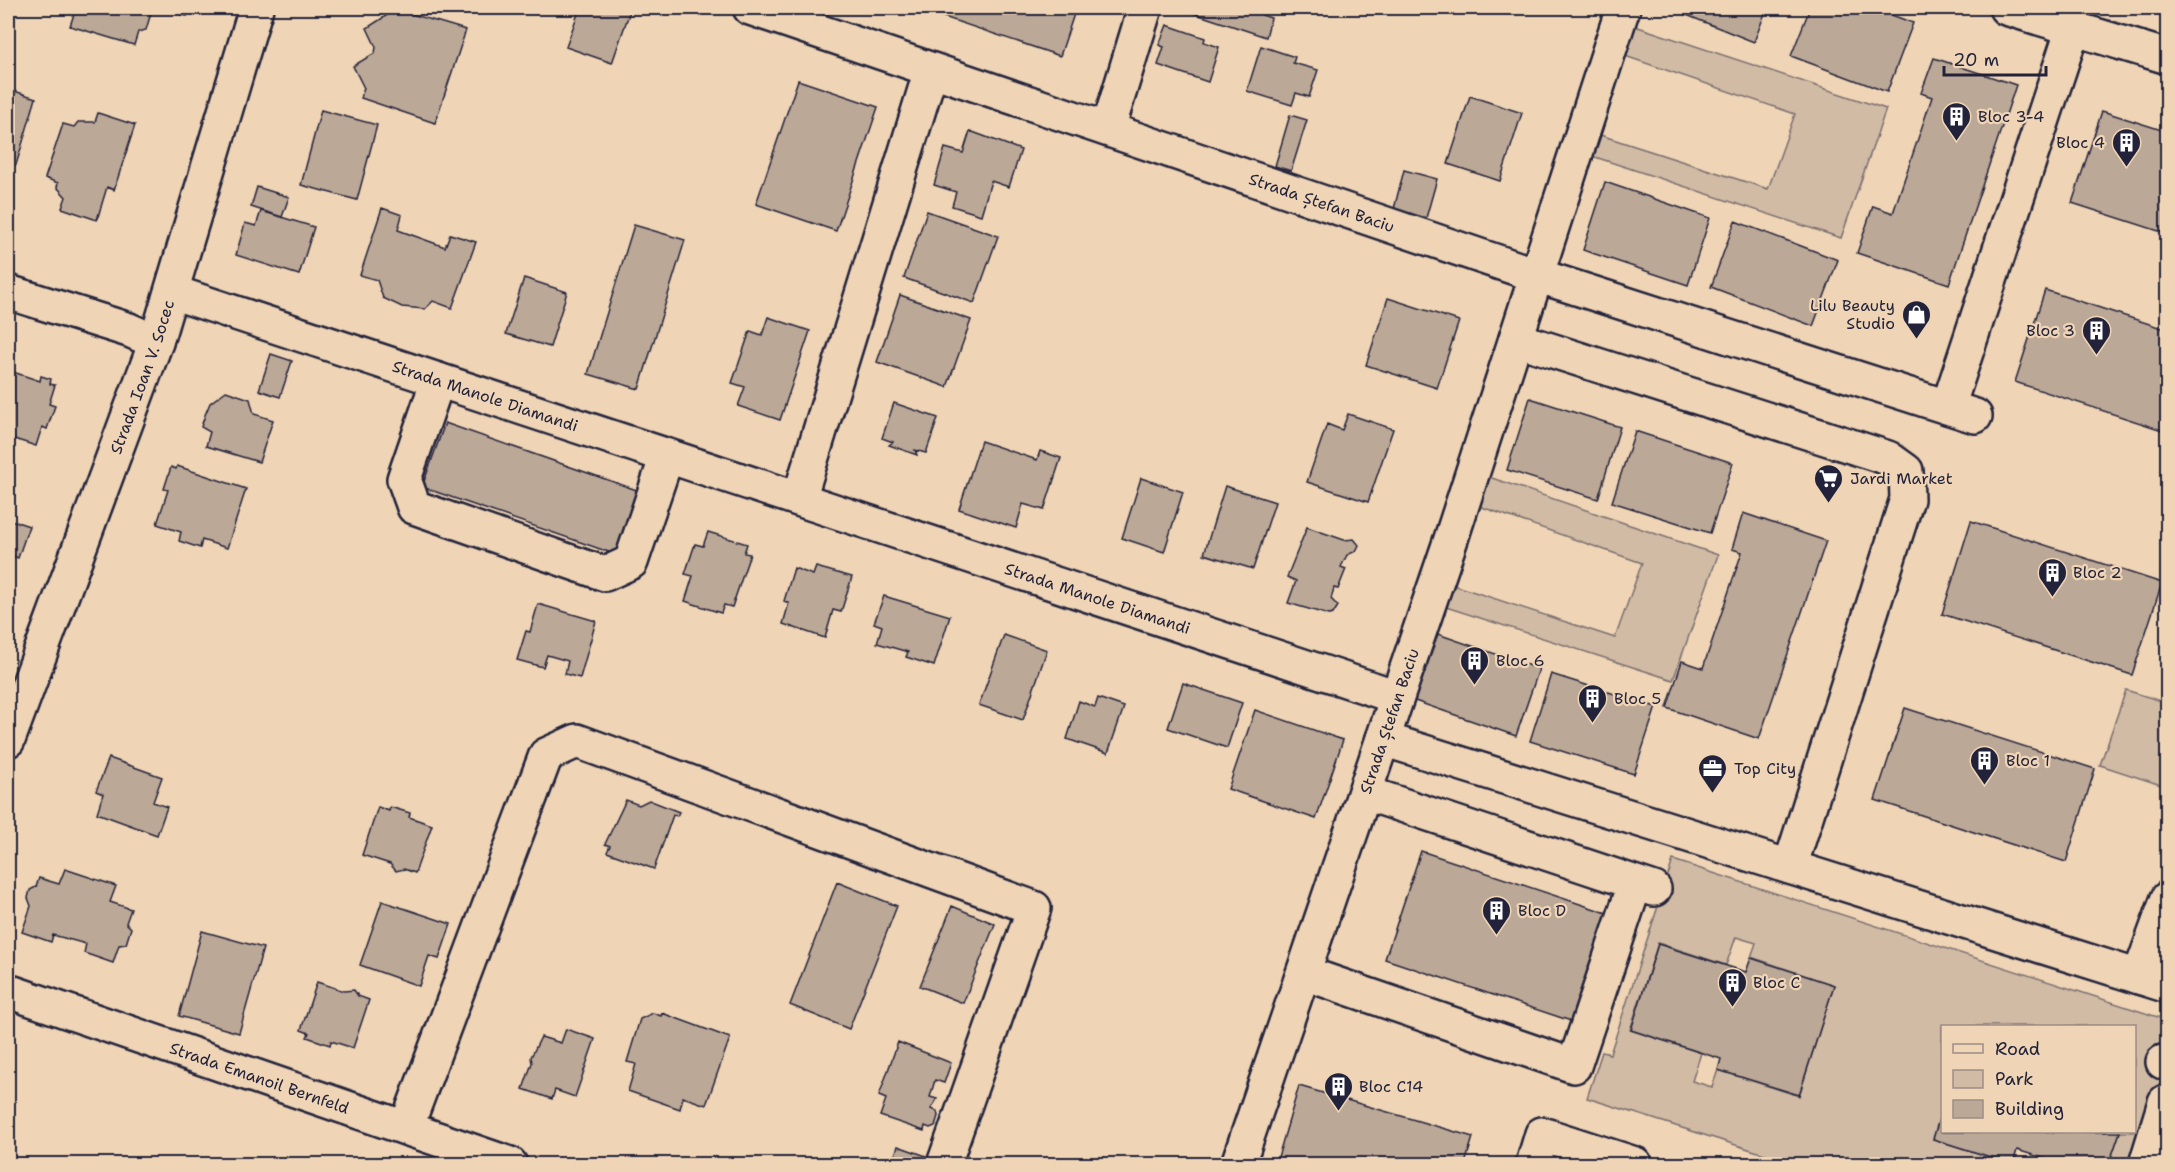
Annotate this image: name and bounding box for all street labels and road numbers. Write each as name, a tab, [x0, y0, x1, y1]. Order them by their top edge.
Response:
street label: Strada Ștefan Baciu	[1246, 168, 1397, 237]
street label: Strada Ioan V. Socec	[105, 297, 179, 457]
street label: Strada Manole Diamandi	[390, 355, 581, 436]
street label: Strada Manole Diamandi	[1002, 558, 1193, 639]
street label: Strada Ștefan Baciu	[1354, 646, 1423, 797]
street label: Strada Emanoil Bernfeld	[167, 1037, 352, 1118]

